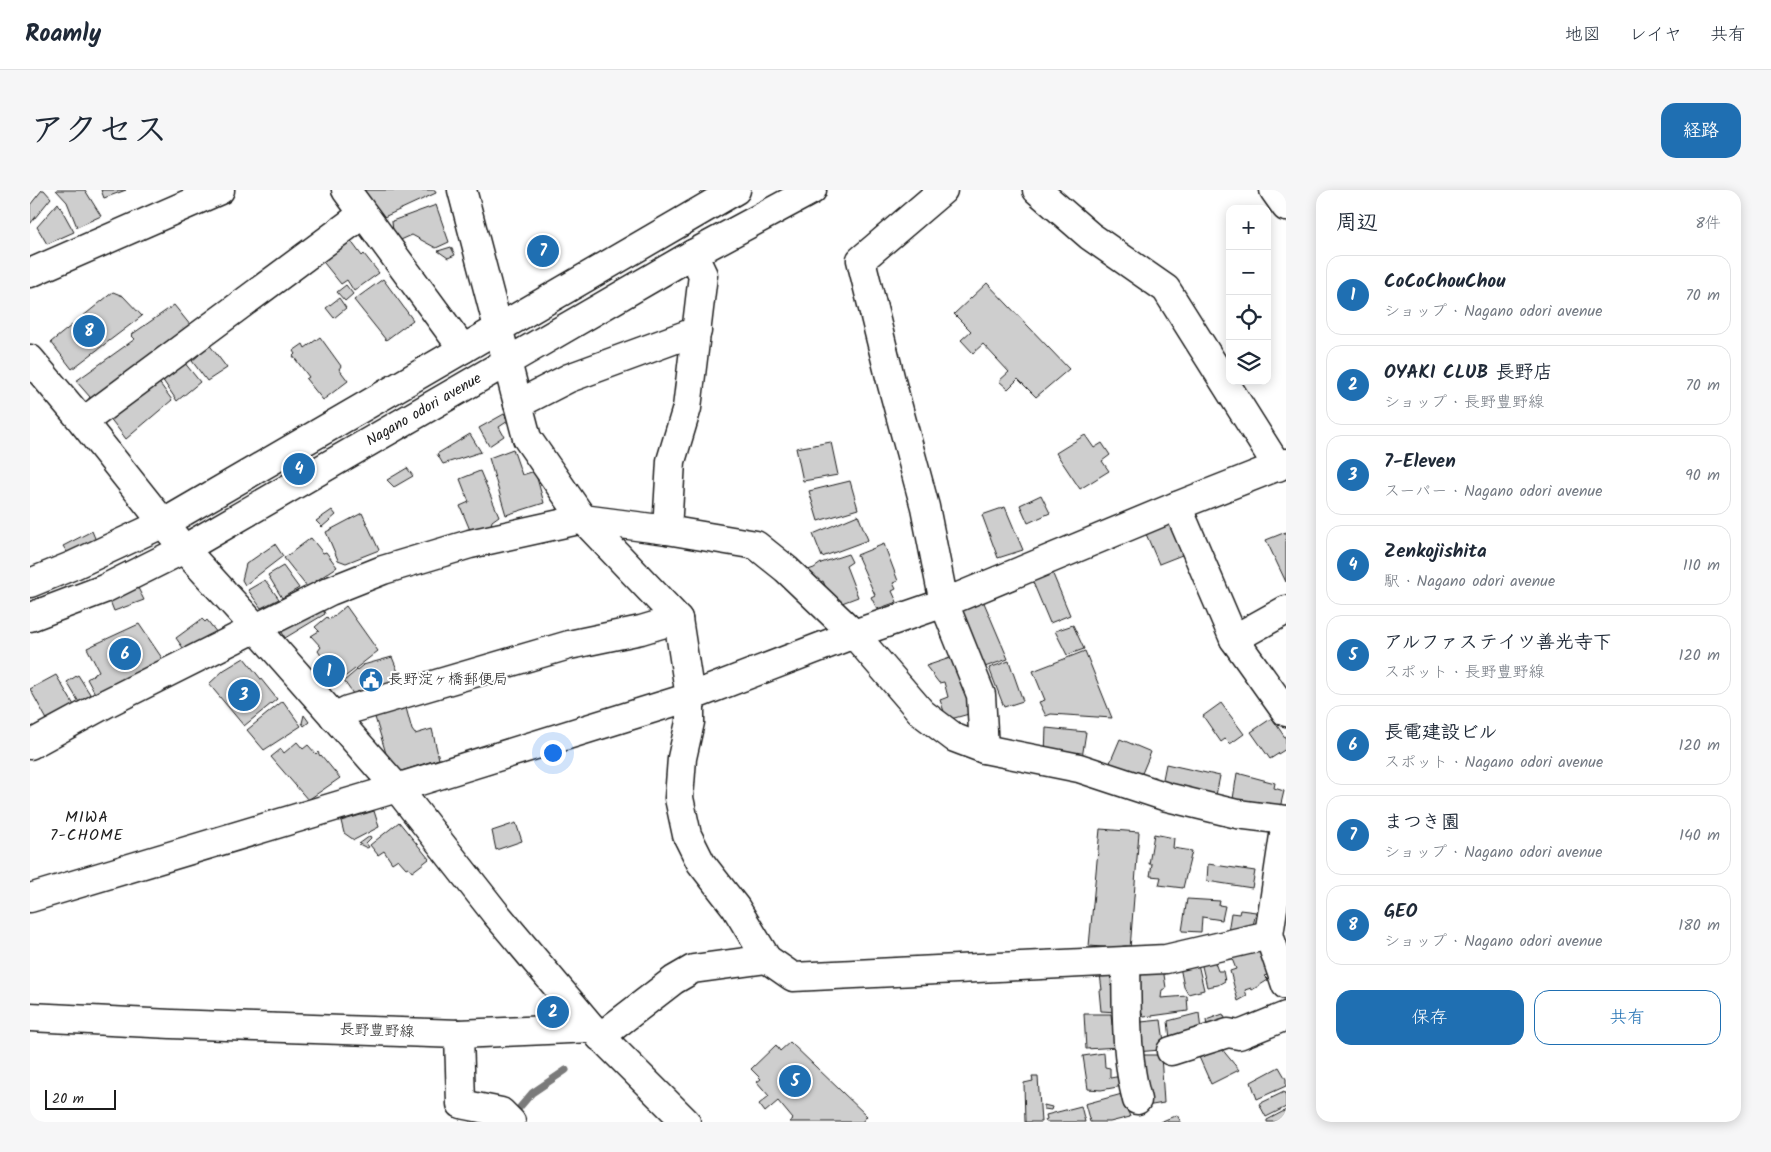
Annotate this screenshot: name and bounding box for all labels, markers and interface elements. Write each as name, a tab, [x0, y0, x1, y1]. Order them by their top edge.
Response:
text: Roamly	[25, 15, 101, 54]
text: 地図	[1565, 21, 1601, 50]
text: レイヤ	[1629, 21, 1682, 50]
text: 共有	[1710, 21, 1746, 50]
button: 経路	[1661, 103, 1741, 158]
text: アクセス	[30, 104, 168, 160]
map controls	[1226, 205, 1271, 385]
button: +	[1226, 205, 1271, 250]
text: 周辺	[1336, 207, 1378, 240]
text: 8件	[1695, 211, 1721, 236]
pin: 7	[527, 232, 559, 270]
button: −	[1226, 250, 1271, 295]
text: CoCoChouChou	[1384, 267, 1505, 297]
text: 1	[1351, 283, 1355, 308]
text: 70 m	[1685, 283, 1720, 308]
button: locate	[1226, 295, 1271, 340]
text: ショップ · Nagano odori avenue	[1384, 299, 1603, 324]
pin: 8	[73, 312, 105, 350]
button: layers	[1226, 340, 1271, 385]
text: OYAKI CLUB 長野店	[1384, 358, 1553, 388]
street label: Nagano odori avenue	[362, 367, 486, 453]
text: 2	[1348, 373, 1358, 398]
text: 70 m	[1685, 373, 1720, 398]
text: ショップ · 長野豊野線	[1384, 390, 1544, 415]
text: 7-Eleven	[1384, 447, 1456, 477]
pin: 4	[283, 450, 315, 488]
text: 3	[1349, 463, 1357, 488]
text: 90 m	[1685, 463, 1720, 488]
text: スーパー · Nagano odori avenue	[1384, 479, 1603, 504]
text: Zenkojishita	[1384, 537, 1487, 567]
text: 4	[1349, 553, 1357, 578]
text: 110 m	[1683, 553, 1720, 578]
text: 駅 · Nagano odori avenue	[1384, 569, 1555, 594]
text: アルファステイツ善光寺下	[1384, 628, 1612, 658]
pin: 6	[109, 635, 141, 673]
text: 5	[1349, 643, 1357, 668]
text: 120 m	[1679, 643, 1720, 668]
pin: 1	[313, 652, 345, 690]
text: スポット · 長野豊野線	[1384, 660, 1545, 685]
public building icon: 長野淀ヶ橋郵便局	[358, 667, 384, 693]
place label: 長野淀ヶ橋郵便局	[388, 668, 508, 692]
pin: 3	[228, 676, 260, 714]
text: 長電建設ビル	[1384, 718, 1498, 748]
text: 6	[1349, 733, 1357, 758]
text: 120 m	[1679, 733, 1720, 758]
your location	[540, 740, 566, 766]
text: スポット · Nagano odori avenue	[1384, 750, 1603, 775]
district label: MIWA 7-CHOME	[50, 805, 124, 848]
text: まつき園	[1384, 808, 1460, 838]
text: 7	[1349, 823, 1357, 848]
text: 140 m	[1679, 823, 1720, 848]
text: ショップ · Nagano odori avenue	[1384, 840, 1603, 865]
text: GEO	[1384, 897, 1418, 927]
text: 8	[1348, 913, 1358, 938]
text: 180 m	[1678, 913, 1720, 938]
text: ショップ · Nagano odori avenue	[1384, 929, 1603, 954]
button: 保存	[1336, 990, 1524, 1045]
button: 共有	[1534, 990, 1721, 1045]
pin: 2	[537, 993, 569, 1031]
street label: 長野豊野線	[339, 1018, 415, 1044]
pin: 5	[779, 1062, 811, 1100]
scale bar	[45, 1087, 116, 1110]
text: 20 m	[52, 1088, 84, 1110]

